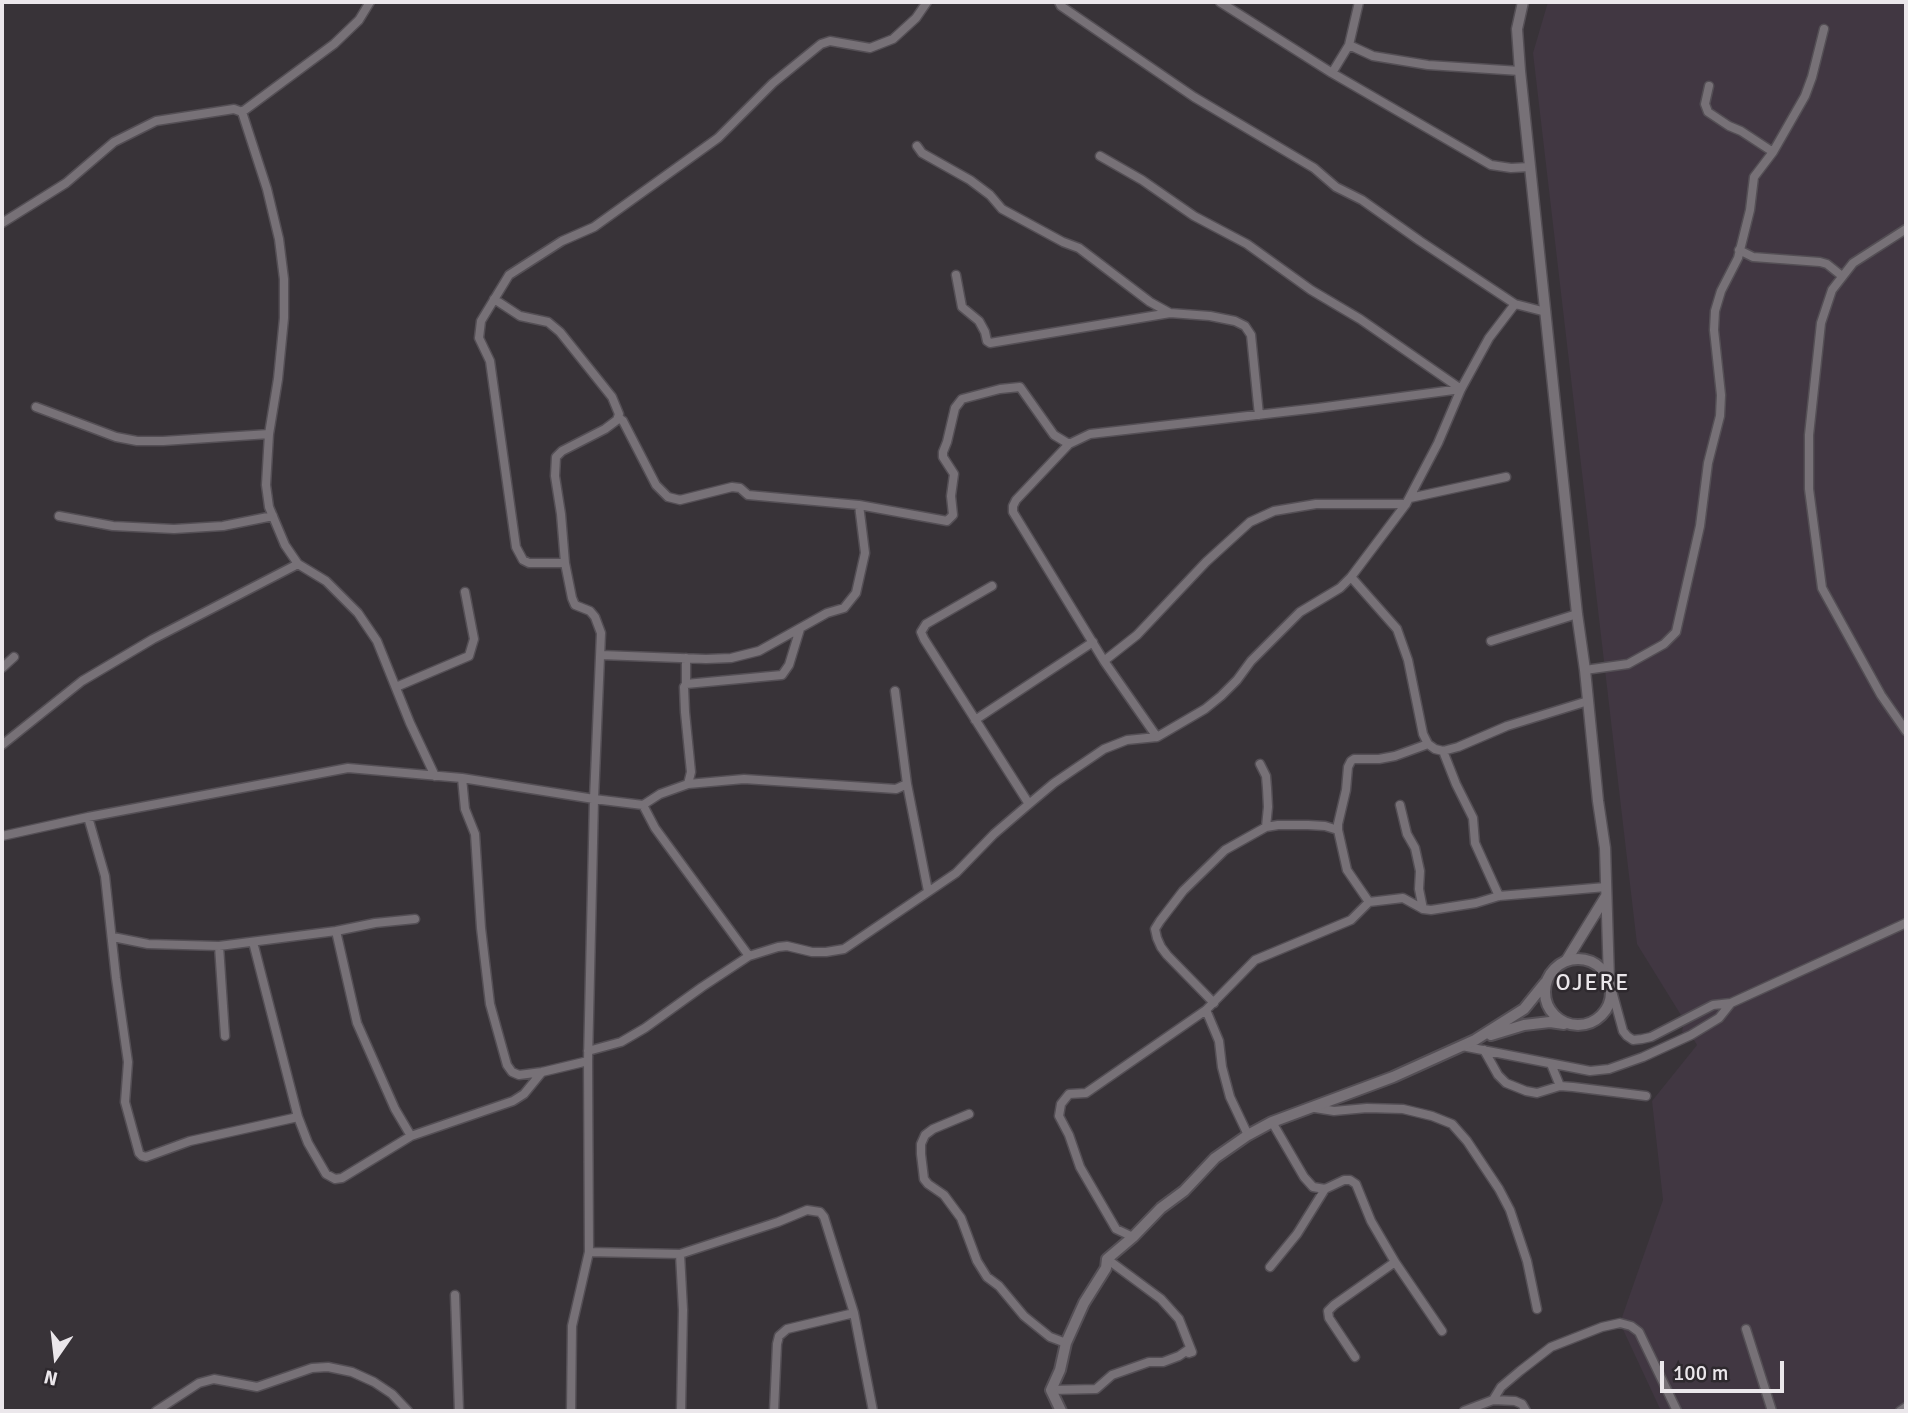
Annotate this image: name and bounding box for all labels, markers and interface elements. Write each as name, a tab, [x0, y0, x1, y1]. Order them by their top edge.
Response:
district label: OJERE	[1556, 970, 1630, 998]
north arrow	[21, 1322, 91, 1392]
scale bar	[1663, 1346, 1787, 1390]
text: 100 m	[1673, 1360, 1728, 1386]
text: N	[42, 1364, 60, 1391]

